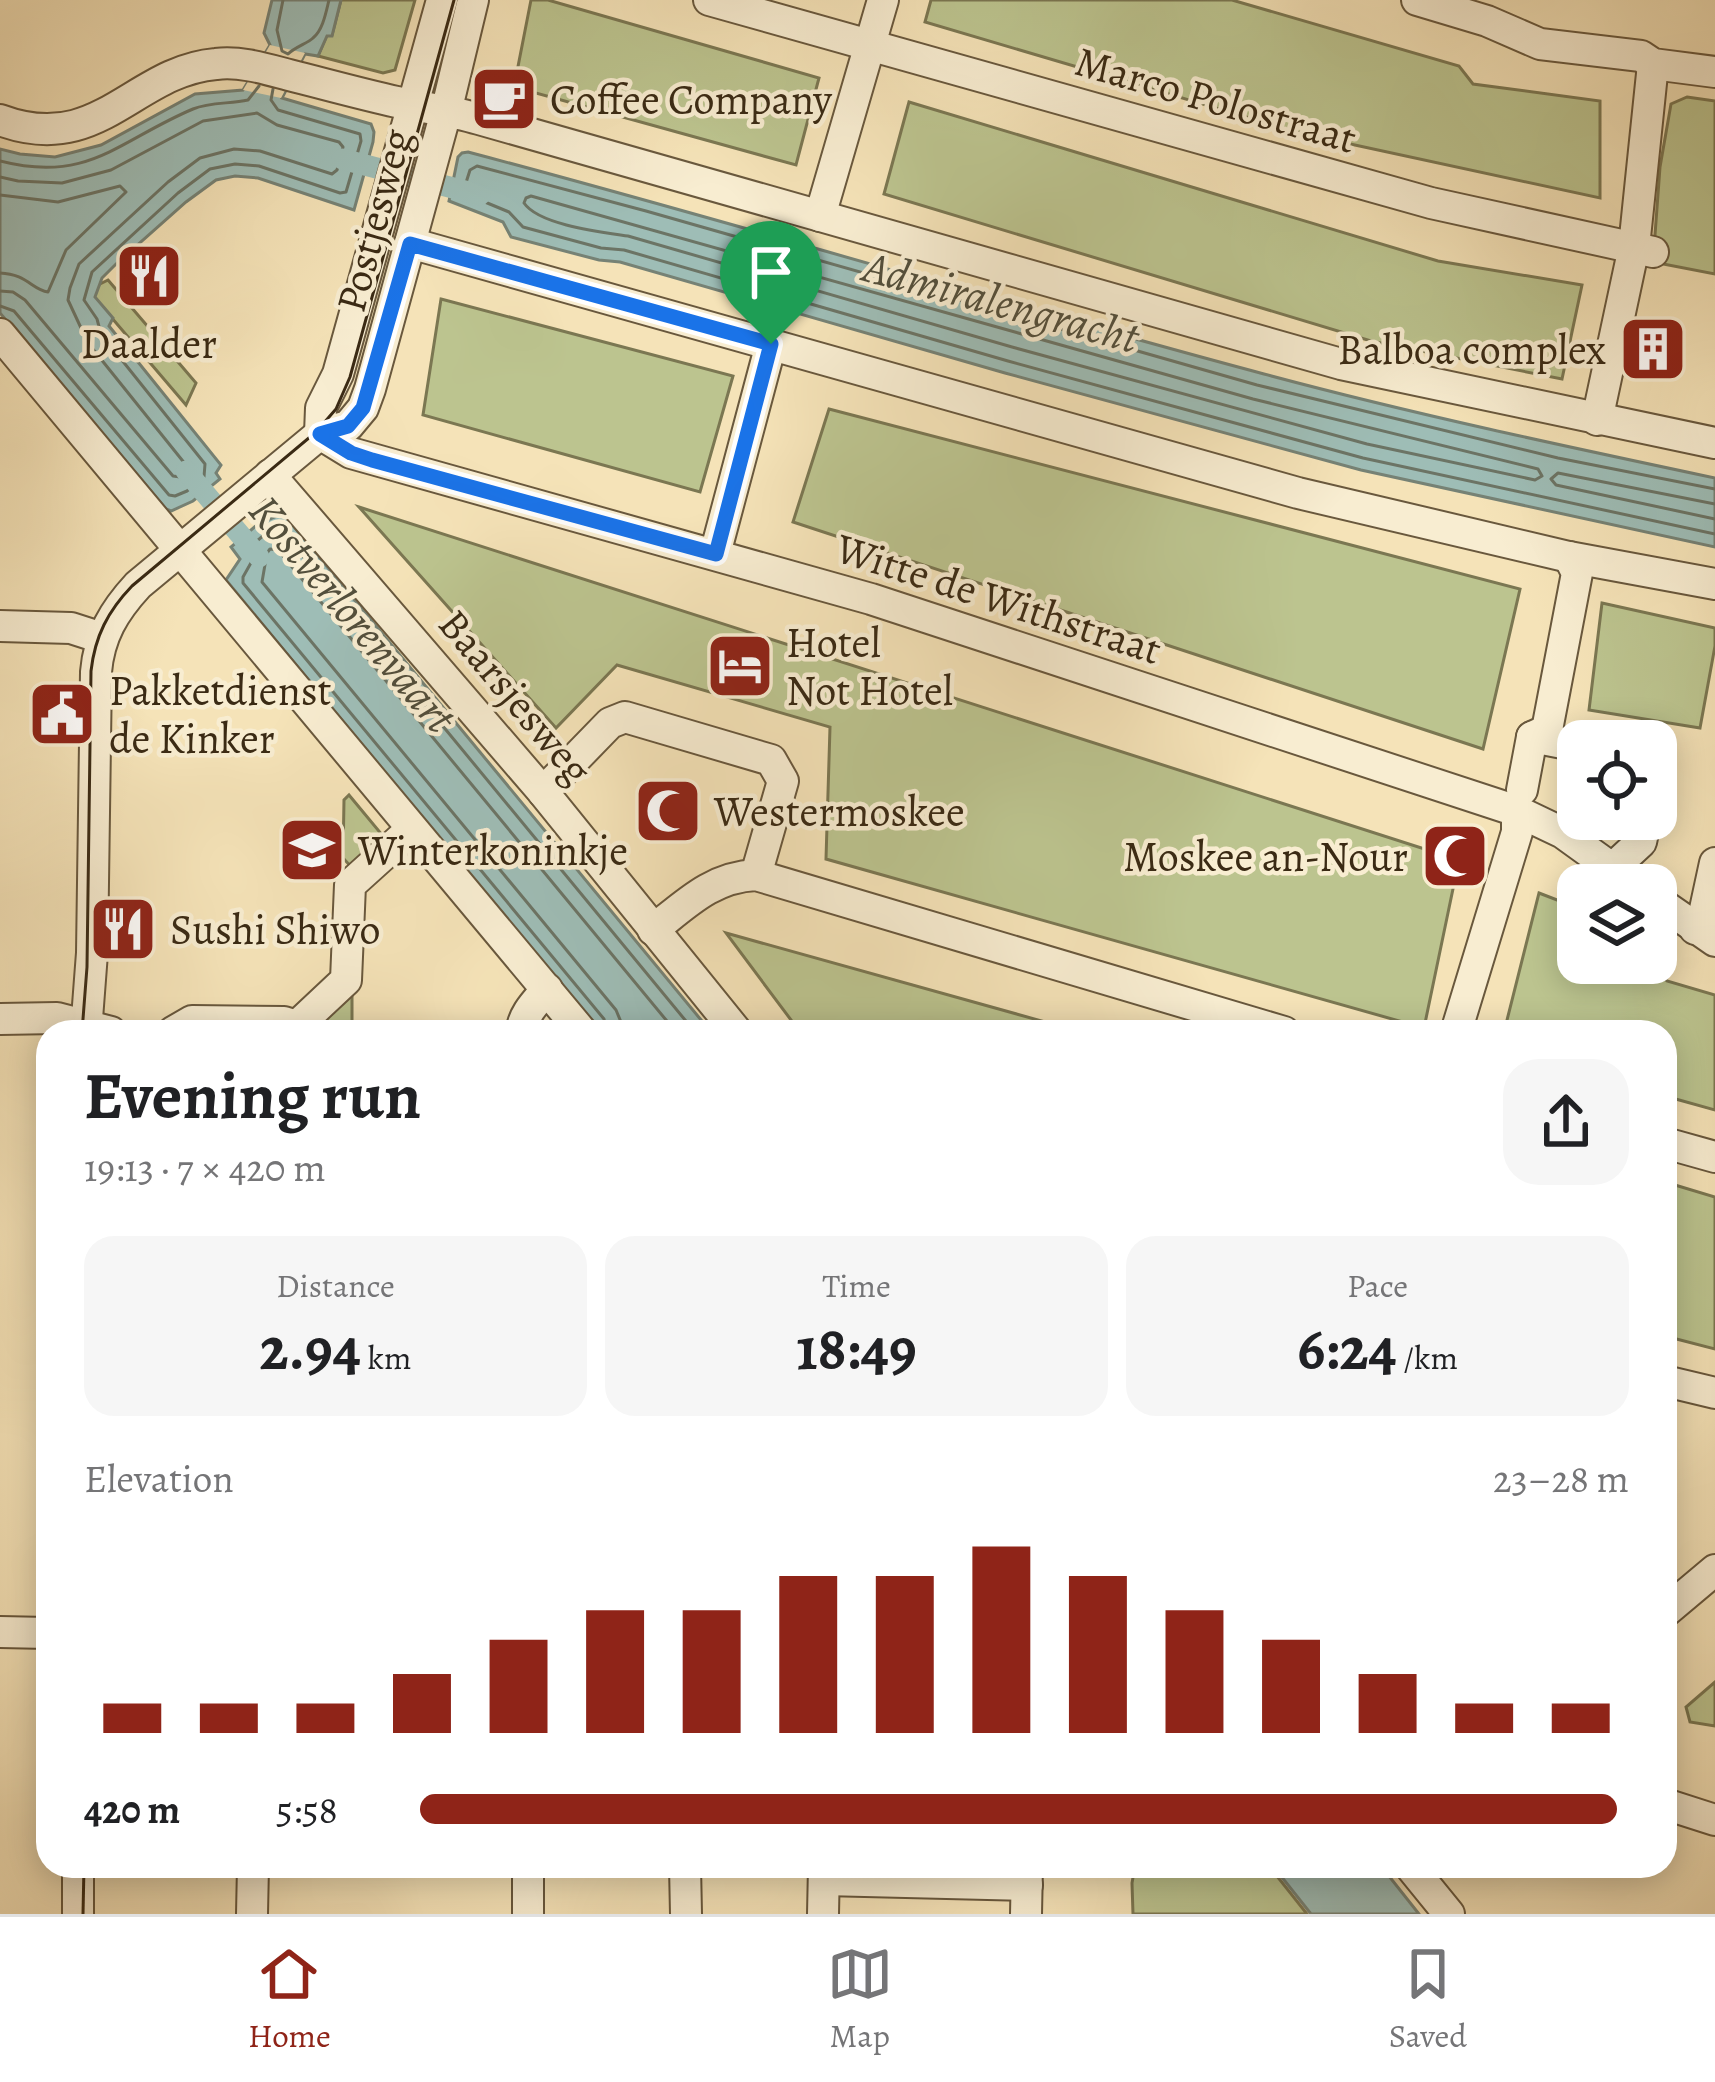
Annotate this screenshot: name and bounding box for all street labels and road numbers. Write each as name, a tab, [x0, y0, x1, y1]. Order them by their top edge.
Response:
street label: Marco Polostraat	[1069, 32, 1363, 167]
street label: Postjesweg	[322, 122, 425, 318]
street label: Witte de Withstraat	[828, 519, 1169, 678]
street label: Baarsjesweg	[426, 597, 606, 796]

